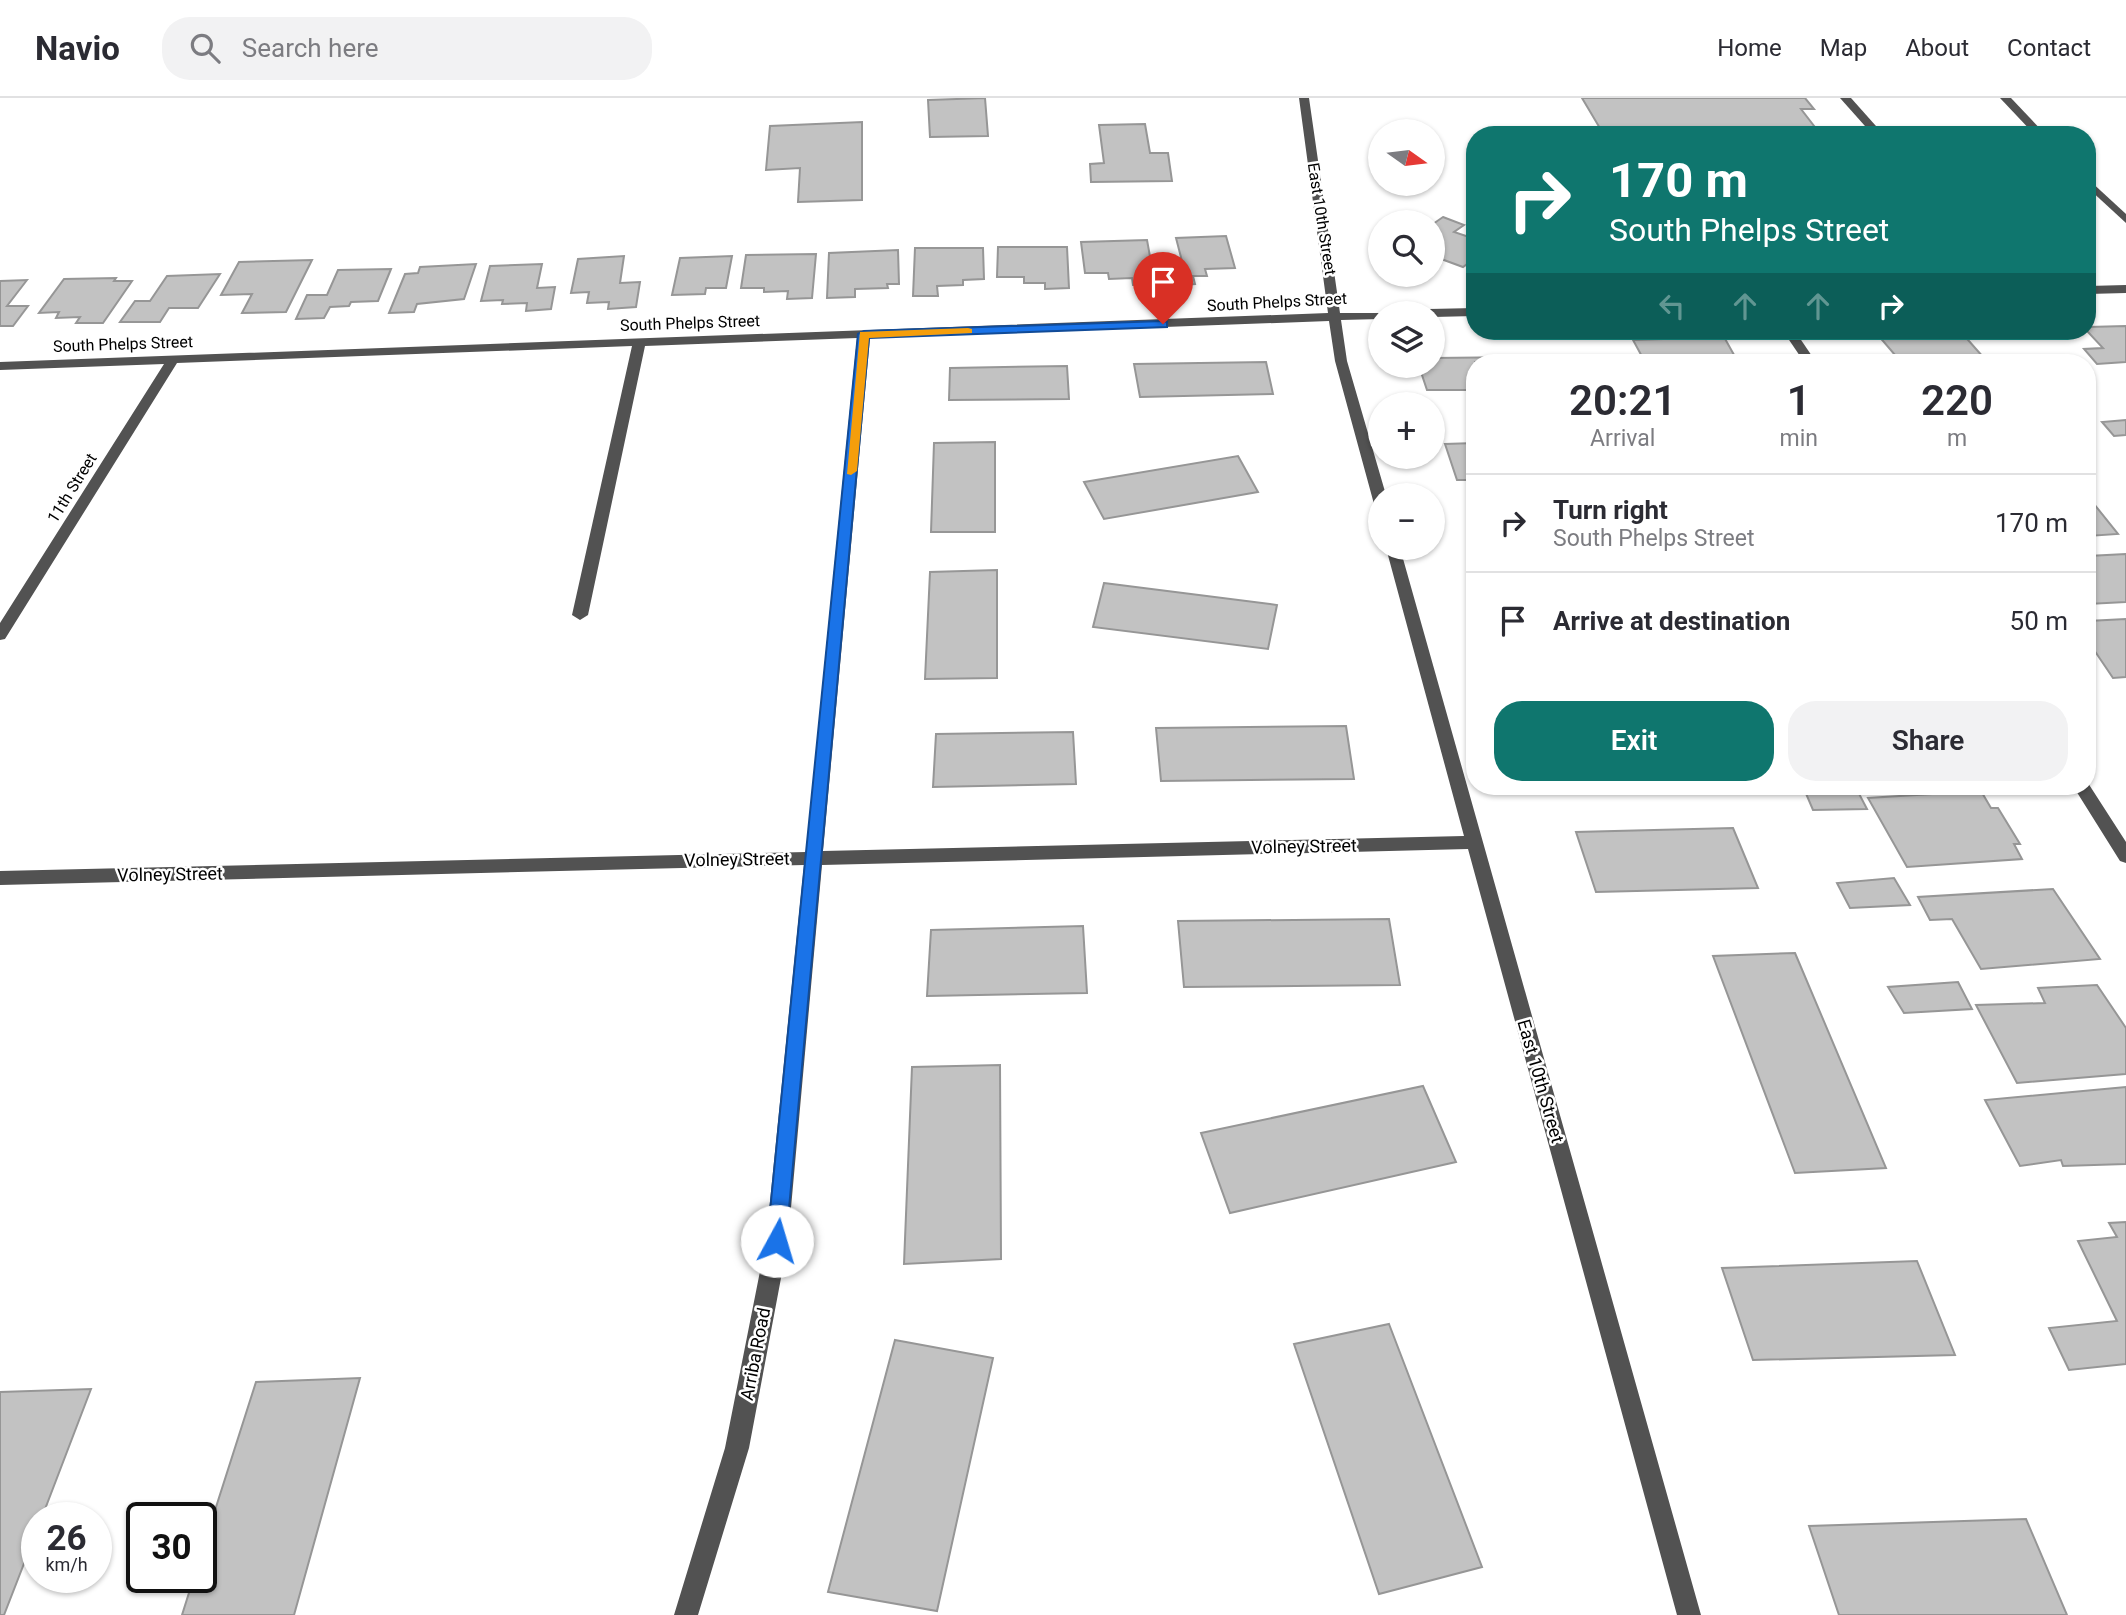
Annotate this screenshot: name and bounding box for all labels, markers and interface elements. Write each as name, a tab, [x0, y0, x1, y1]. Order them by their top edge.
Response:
search box	[162, 17, 652, 80]
text: Navio	[35, 29, 120, 68]
icon: search	[186, 29, 224, 67]
text: Search here	[242, 33, 379, 63]
text: Home	[1717, 34, 1782, 62]
text: Map	[1820, 34, 1867, 62]
text: About	[1905, 34, 1969, 62]
text: Contact	[2007, 34, 2091, 62]
north arrow	[1368, 119, 1446, 196]
map controls	[1368, 119, 1445, 560]
text: 170 m	[1609, 152, 1748, 209]
icon: right	[1494, 154, 1585, 245]
street label: East 10th Street	[1304, 161, 1340, 277]
button: search	[1368, 210, 1445, 287]
text: South Phelps Street	[1609, 211, 1889, 249]
pin	[1133, 252, 1193, 324]
icon: arrive	[1144, 263, 1182, 301]
icon: left	[1653, 287, 1691, 325]
icon: ahead	[1726, 287, 1764, 325]
icon: ahead	[1799, 287, 1837, 325]
icon: right	[1872, 287, 1910, 325]
street label: South Phelps Street	[1207, 289, 1347, 315]
button: layers	[1368, 301, 1445, 378]
street label: South Phelps Street	[620, 311, 760, 335]
street label: South Phelps Street	[53, 332, 193, 356]
text: 20:21	[1569, 376, 1676, 425]
text: 1	[1787, 376, 1811, 425]
text: 220	[1921, 376, 1993, 425]
button: +	[1368, 392, 1445, 469]
text: Arrival	[1590, 425, 1655, 452]
text: min	[1779, 425, 1818, 452]
text: m	[1947, 425, 1967, 452]
street label: 11th Street	[43, 450, 101, 526]
button: −	[1368, 483, 1445, 560]
text: Turn right	[1553, 495, 1668, 525]
icon: right	[1494, 504, 1532, 542]
text: 170 m	[1995, 508, 2068, 538]
text: South Phelps Street	[1553, 525, 1755, 552]
icon: arrive	[1494, 602, 1532, 640]
text: Arrive at destination	[1553, 606, 1790, 636]
text: 50 m	[2010, 606, 2068, 636]
button: Exit	[1494, 701, 1774, 781]
button: Share	[1788, 701, 2068, 781]
street label: Volney Street	[1251, 835, 1357, 857]
street label: Volney Street	[684, 848, 790, 870]
street label: Volney Street	[117, 863, 223, 885]
street label: East 10th Street	[1513, 1017, 1569, 1145]
position arrow	[740, 1204, 814, 1278]
street label: Arriba Road	[736, 1306, 774, 1402]
speed limit sign: 30	[126, 1502, 217, 1593]
text: 26	[46, 1518, 87, 1559]
text: km/h	[45, 1554, 88, 1575]

